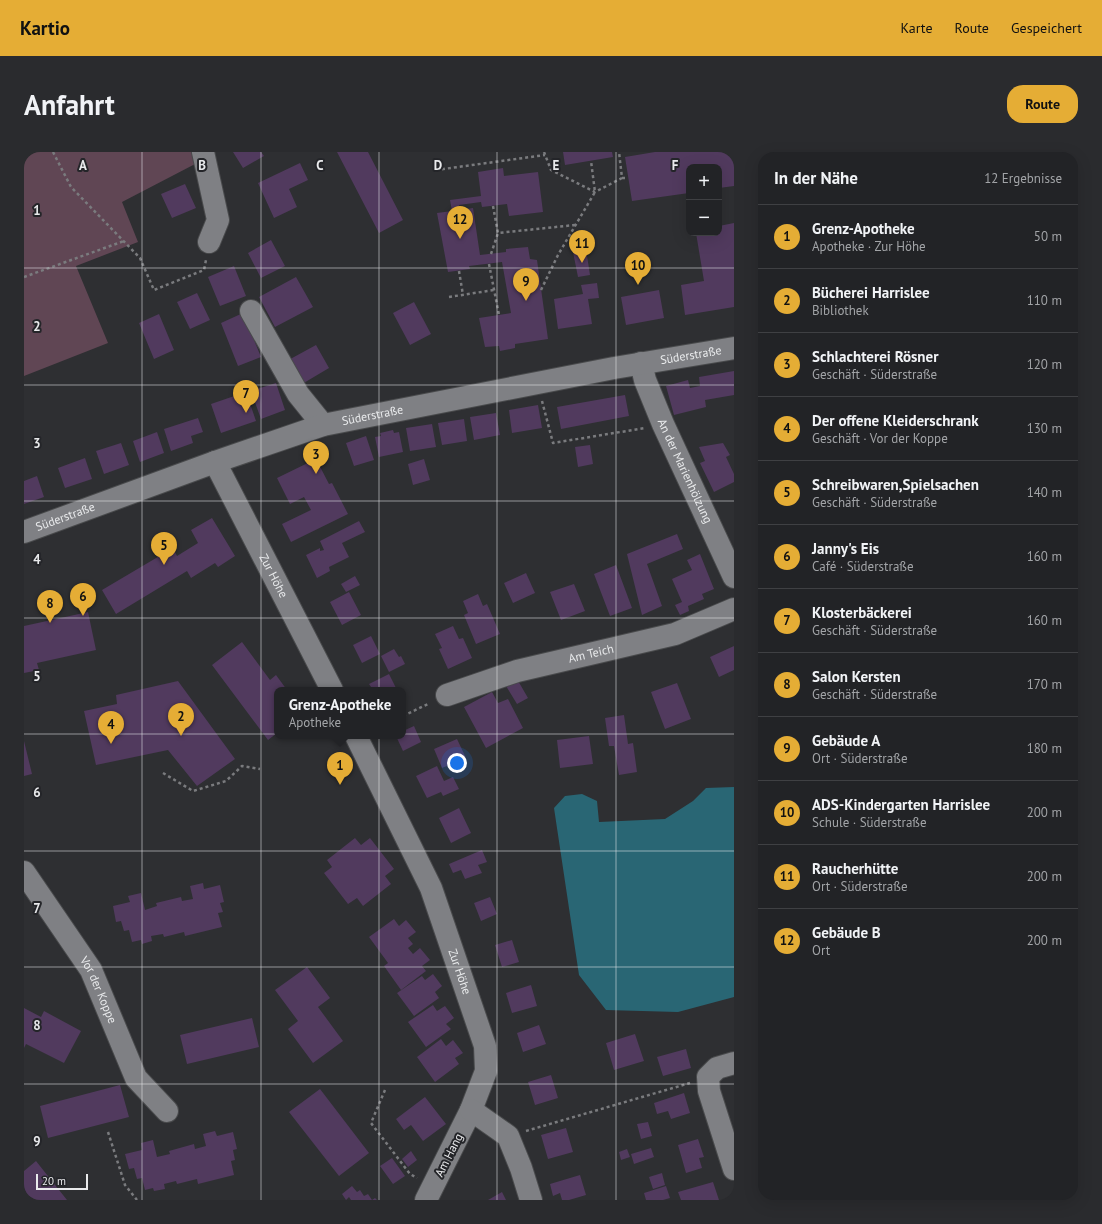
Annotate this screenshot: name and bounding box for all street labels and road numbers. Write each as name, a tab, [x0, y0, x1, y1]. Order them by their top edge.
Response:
street label: Süderstraße	[659, 342, 723, 367]
street label: Süderstraße	[341, 402, 404, 428]
street label: An der Marienhölzung	[655, 417, 716, 526]
street label: Süderstraße	[33, 499, 97, 534]
street label: Zur Höhe	[256, 551, 291, 600]
street label: Am Teich	[567, 641, 615, 666]
street label: Zur Höhe	[445, 947, 475, 996]
street label: Vor der Koppe	[76, 952, 120, 1026]
street label: Am Hang	[431, 1130, 466, 1179]

